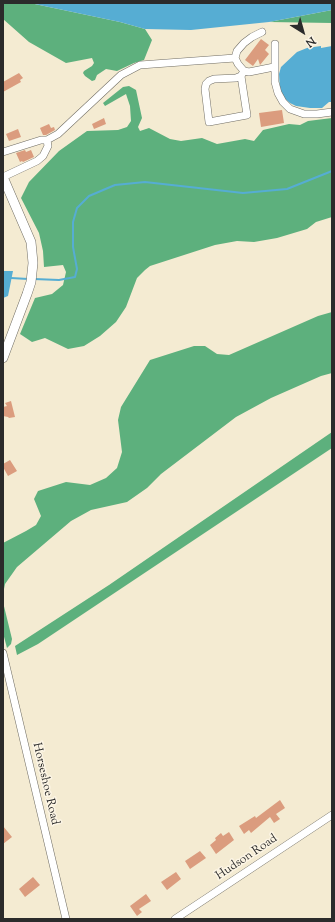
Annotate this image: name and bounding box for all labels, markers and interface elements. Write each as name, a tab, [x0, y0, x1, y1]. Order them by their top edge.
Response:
north arrow	[283, 12, 323, 52]
text: N	[302, 33, 319, 51]
street label: Horseshoe Road	[29, 741, 61, 827]
street label: Hudson Road	[214, 832, 280, 884]

